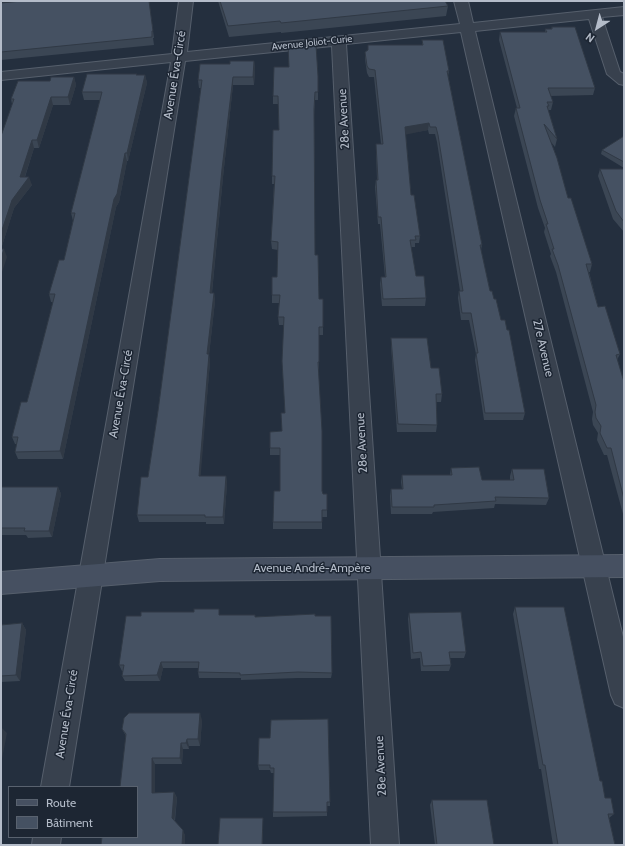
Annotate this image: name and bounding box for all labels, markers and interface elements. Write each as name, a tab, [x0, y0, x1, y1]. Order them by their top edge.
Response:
north arrow	[577, 8, 617, 48]
street label: Avenue Éva-Circé	[161, 30, 189, 120]
text: N	[583, 30, 597, 46]
street label: Avenue Joliot-Curie	[271, 33, 353, 53]
street label: 28e Avenue	[335, 88, 353, 150]
street label: 27e Avenue	[529, 318, 557, 378]
street label: Avenue Éva-Circé	[106, 349, 136, 439]
street label: 28e Avenue	[353, 412, 371, 474]
street label: Avenue André-Ampère	[254, 561, 370, 575]
street label: Avenue Éva-Circé	[53, 669, 81, 759]
street label: 28e Avenue	[372, 735, 390, 797]
legend	[8, 786, 138, 838]
text: Route	[46, 795, 76, 810]
text: Bâtiment	[46, 815, 93, 830]

